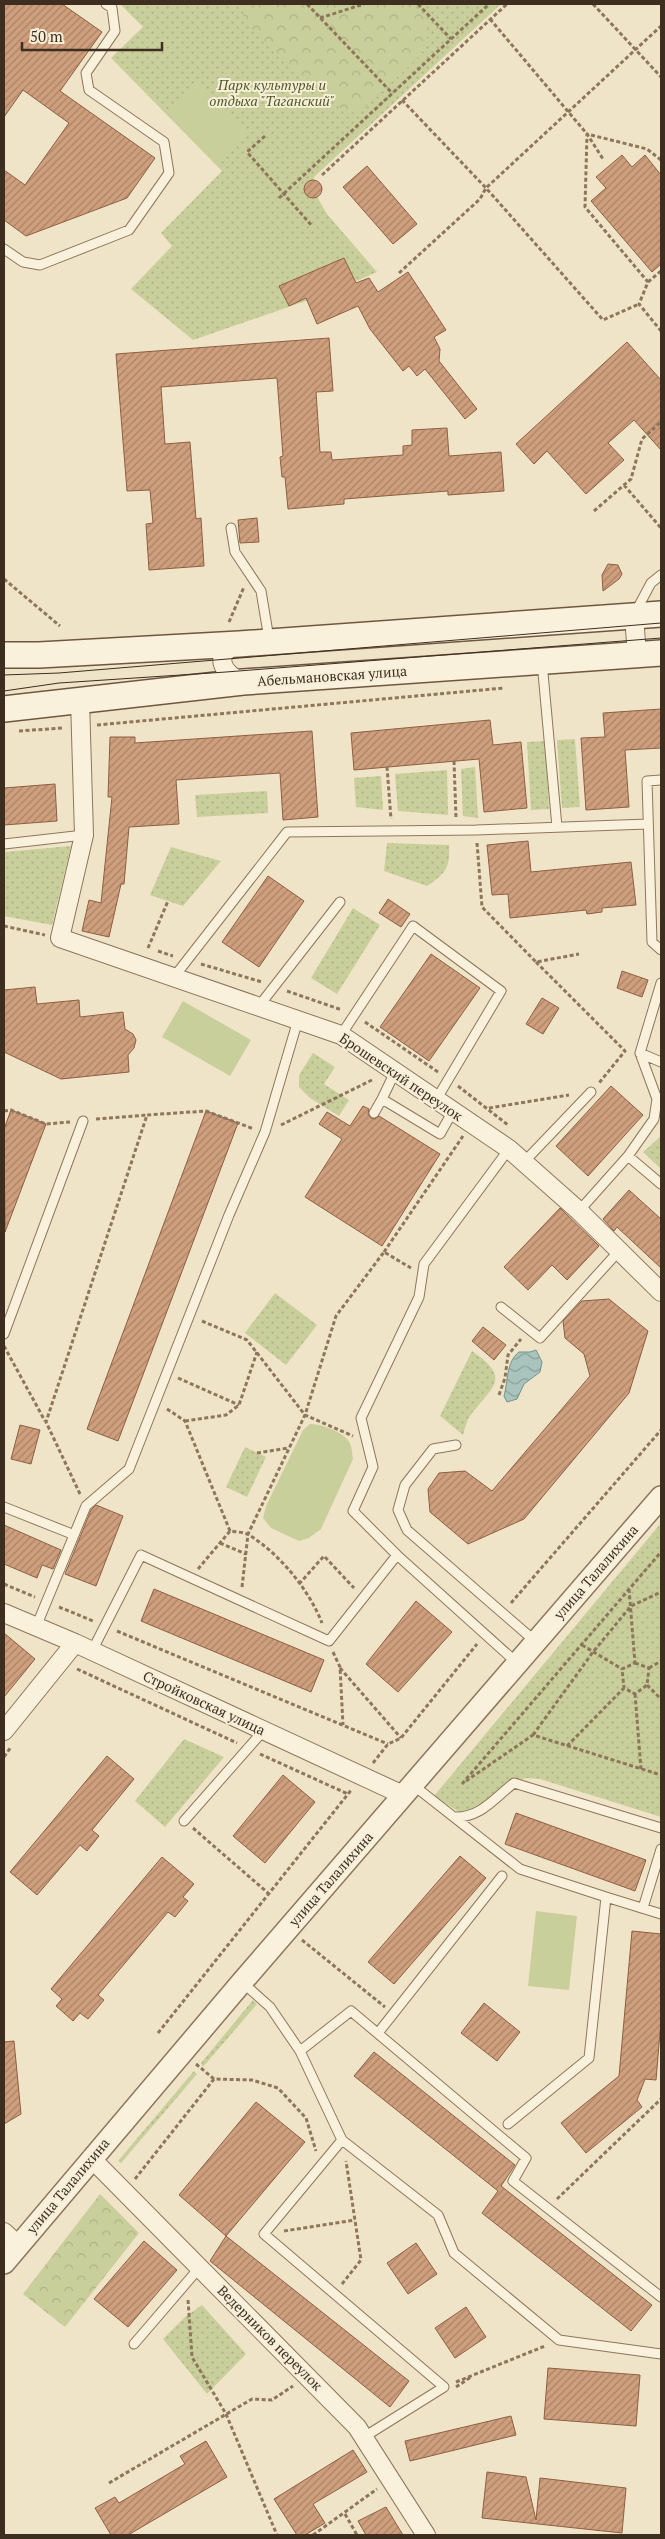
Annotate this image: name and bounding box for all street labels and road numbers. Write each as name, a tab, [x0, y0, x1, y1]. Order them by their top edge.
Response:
street label: Абельмановская улица	[256, 661, 408, 690]
street label: Брошевский переулок	[336, 1028, 467, 1125]
street label: улица Талалихина	[549, 1520, 642, 1624]
street label: Стройковская улица	[140, 1666, 268, 1739]
street label: улица Талалихина	[284, 1827, 377, 1931]
street label: улица Талалихина	[21, 2134, 113, 2238]
street label: Ведерников переулок	[214, 2281, 327, 2395]

